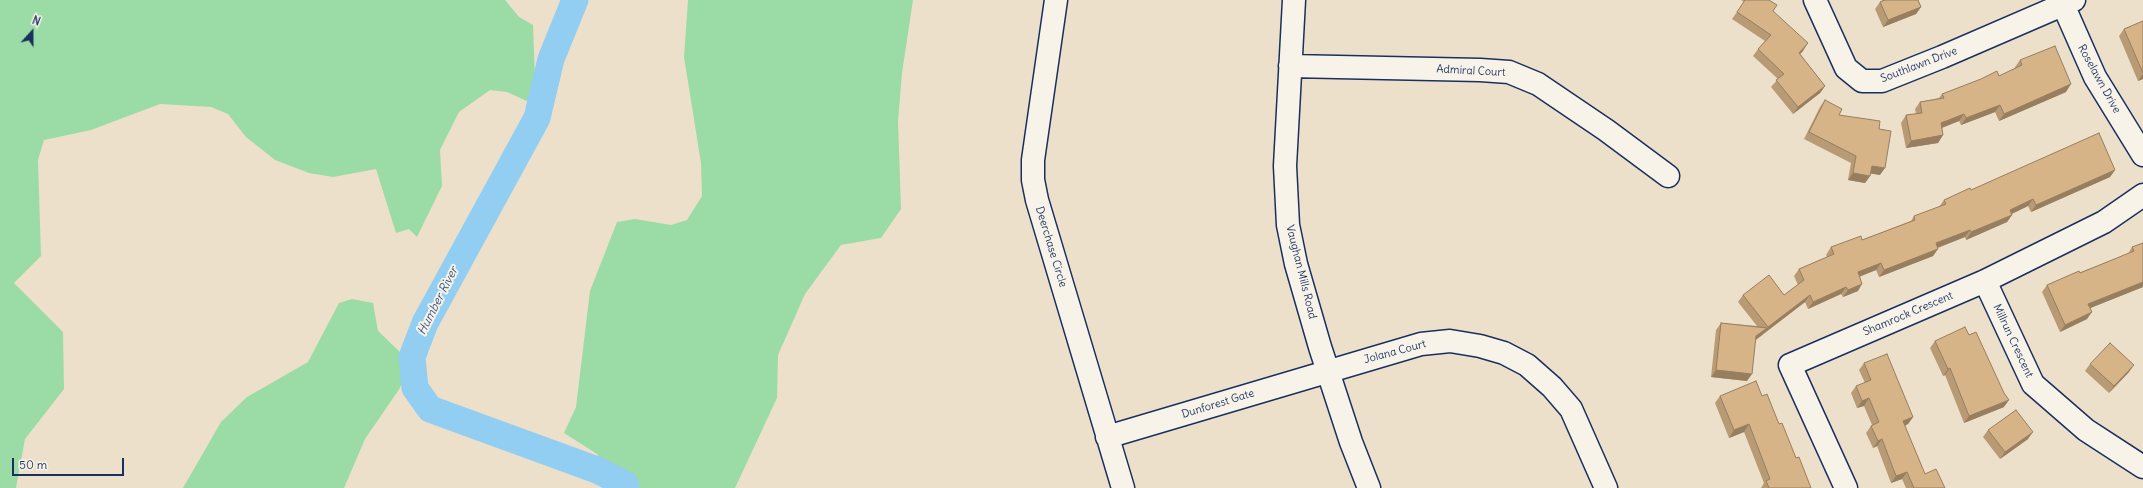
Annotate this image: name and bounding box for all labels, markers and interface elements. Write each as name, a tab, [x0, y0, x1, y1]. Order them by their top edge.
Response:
north arrow	[12, 12, 52, 52]
text: N	[30, 13, 42, 29]
street label: Roselawn Drive	[2075, 42, 2123, 116]
street label: Southlawn Drive	[1879, 44, 1959, 86]
street label: Admiral Court	[1436, 63, 1506, 79]
street label: Deerchase Circle	[1032, 205, 1070, 289]
street label: Vaughan Mills Road	[1283, 224, 1319, 320]
water label: Humber River	[415, 265, 461, 337]
street label: Shamrock Crescent	[1861, 289, 1955, 339]
street label: Millrun Crescent	[1990, 302, 2036, 380]
street label: Jolana Court	[1363, 337, 1427, 367]
street label: Dunforest Gate	[1180, 387, 1256, 421]
scale bar	[14, 450, 126, 476]
text: 50 m	[19, 457, 47, 472]

